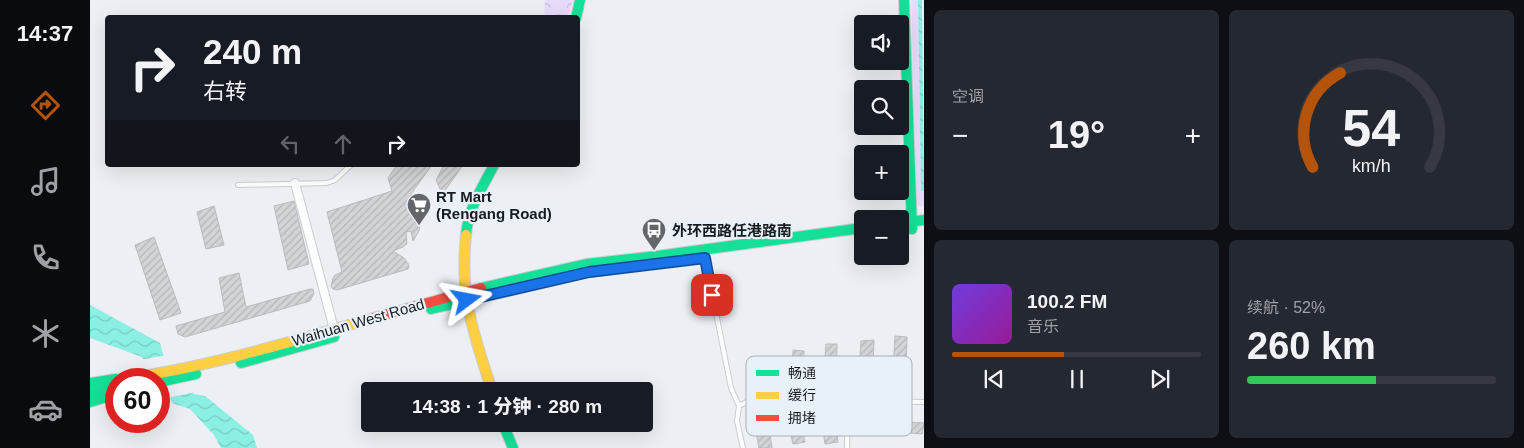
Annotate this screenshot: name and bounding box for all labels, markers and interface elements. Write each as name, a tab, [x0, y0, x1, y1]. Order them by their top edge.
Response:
map controls	[854, 15, 909, 265]
button: sound	[854, 15, 909, 70]
text: 14:37	[17, 21, 73, 46]
text: 240 m	[203, 32, 302, 71]
icon: right	[120, 35, 185, 100]
text: 右转	[203, 79, 247, 104]
button: search	[854, 80, 909, 135]
icon: directions	[28, 88, 63, 123]
text: 空调	[952, 88, 984, 105]
text: 54	[1343, 99, 1400, 157]
text: 19°	[1048, 114, 1105, 156]
text: −	[952, 120, 968, 151]
text: +	[1185, 120, 1201, 151]
icon: left	[276, 130, 304, 158]
icon: ahead	[329, 130, 357, 158]
icon: right	[382, 130, 410, 158]
button: +	[854, 145, 909, 200]
text: km/h	[1352, 156, 1391, 176]
icon: music	[28, 164, 63, 199]
place label: RT Mart (Rengang Road)	[436, 188, 552, 222]
supermarket icon: RT Mart (Rengang Road)	[406, 192, 432, 226]
button: −	[854, 210, 909, 265]
bus stop icon: 外环西路任港路南	[641, 217, 667, 251]
place label: 外环西路任港路南	[672, 222, 792, 239]
icon: phone	[28, 240, 63, 275]
position arrow	[440, 273, 492, 325]
pin	[691, 274, 733, 316]
icon: arrive	[698, 281, 726, 309]
text: 100.2 FM	[1027, 291, 1107, 312]
street label: Waihuan West Road	[290, 295, 426, 349]
text: 续航 · 52%	[1247, 299, 1325, 316]
icon: climate	[28, 316, 63, 351]
text: 音乐	[1027, 318, 1059, 335]
text: 260 km	[1247, 325, 1376, 367]
legend	[746, 356, 912, 436]
text: 畅通	[788, 365, 816, 381]
icon: previous	[980, 365, 1008, 393]
icon: pause	[1063, 365, 1091, 393]
icon: next	[1146, 365, 1174, 393]
speed limit sign: 60	[105, 368, 170, 433]
text: 缓行	[788, 387, 816, 403]
icon: car	[28, 392, 63, 427]
text: 14:38 · 1 分钟 · 280 m	[412, 396, 602, 417]
text: 拥堵	[788, 410, 816, 426]

